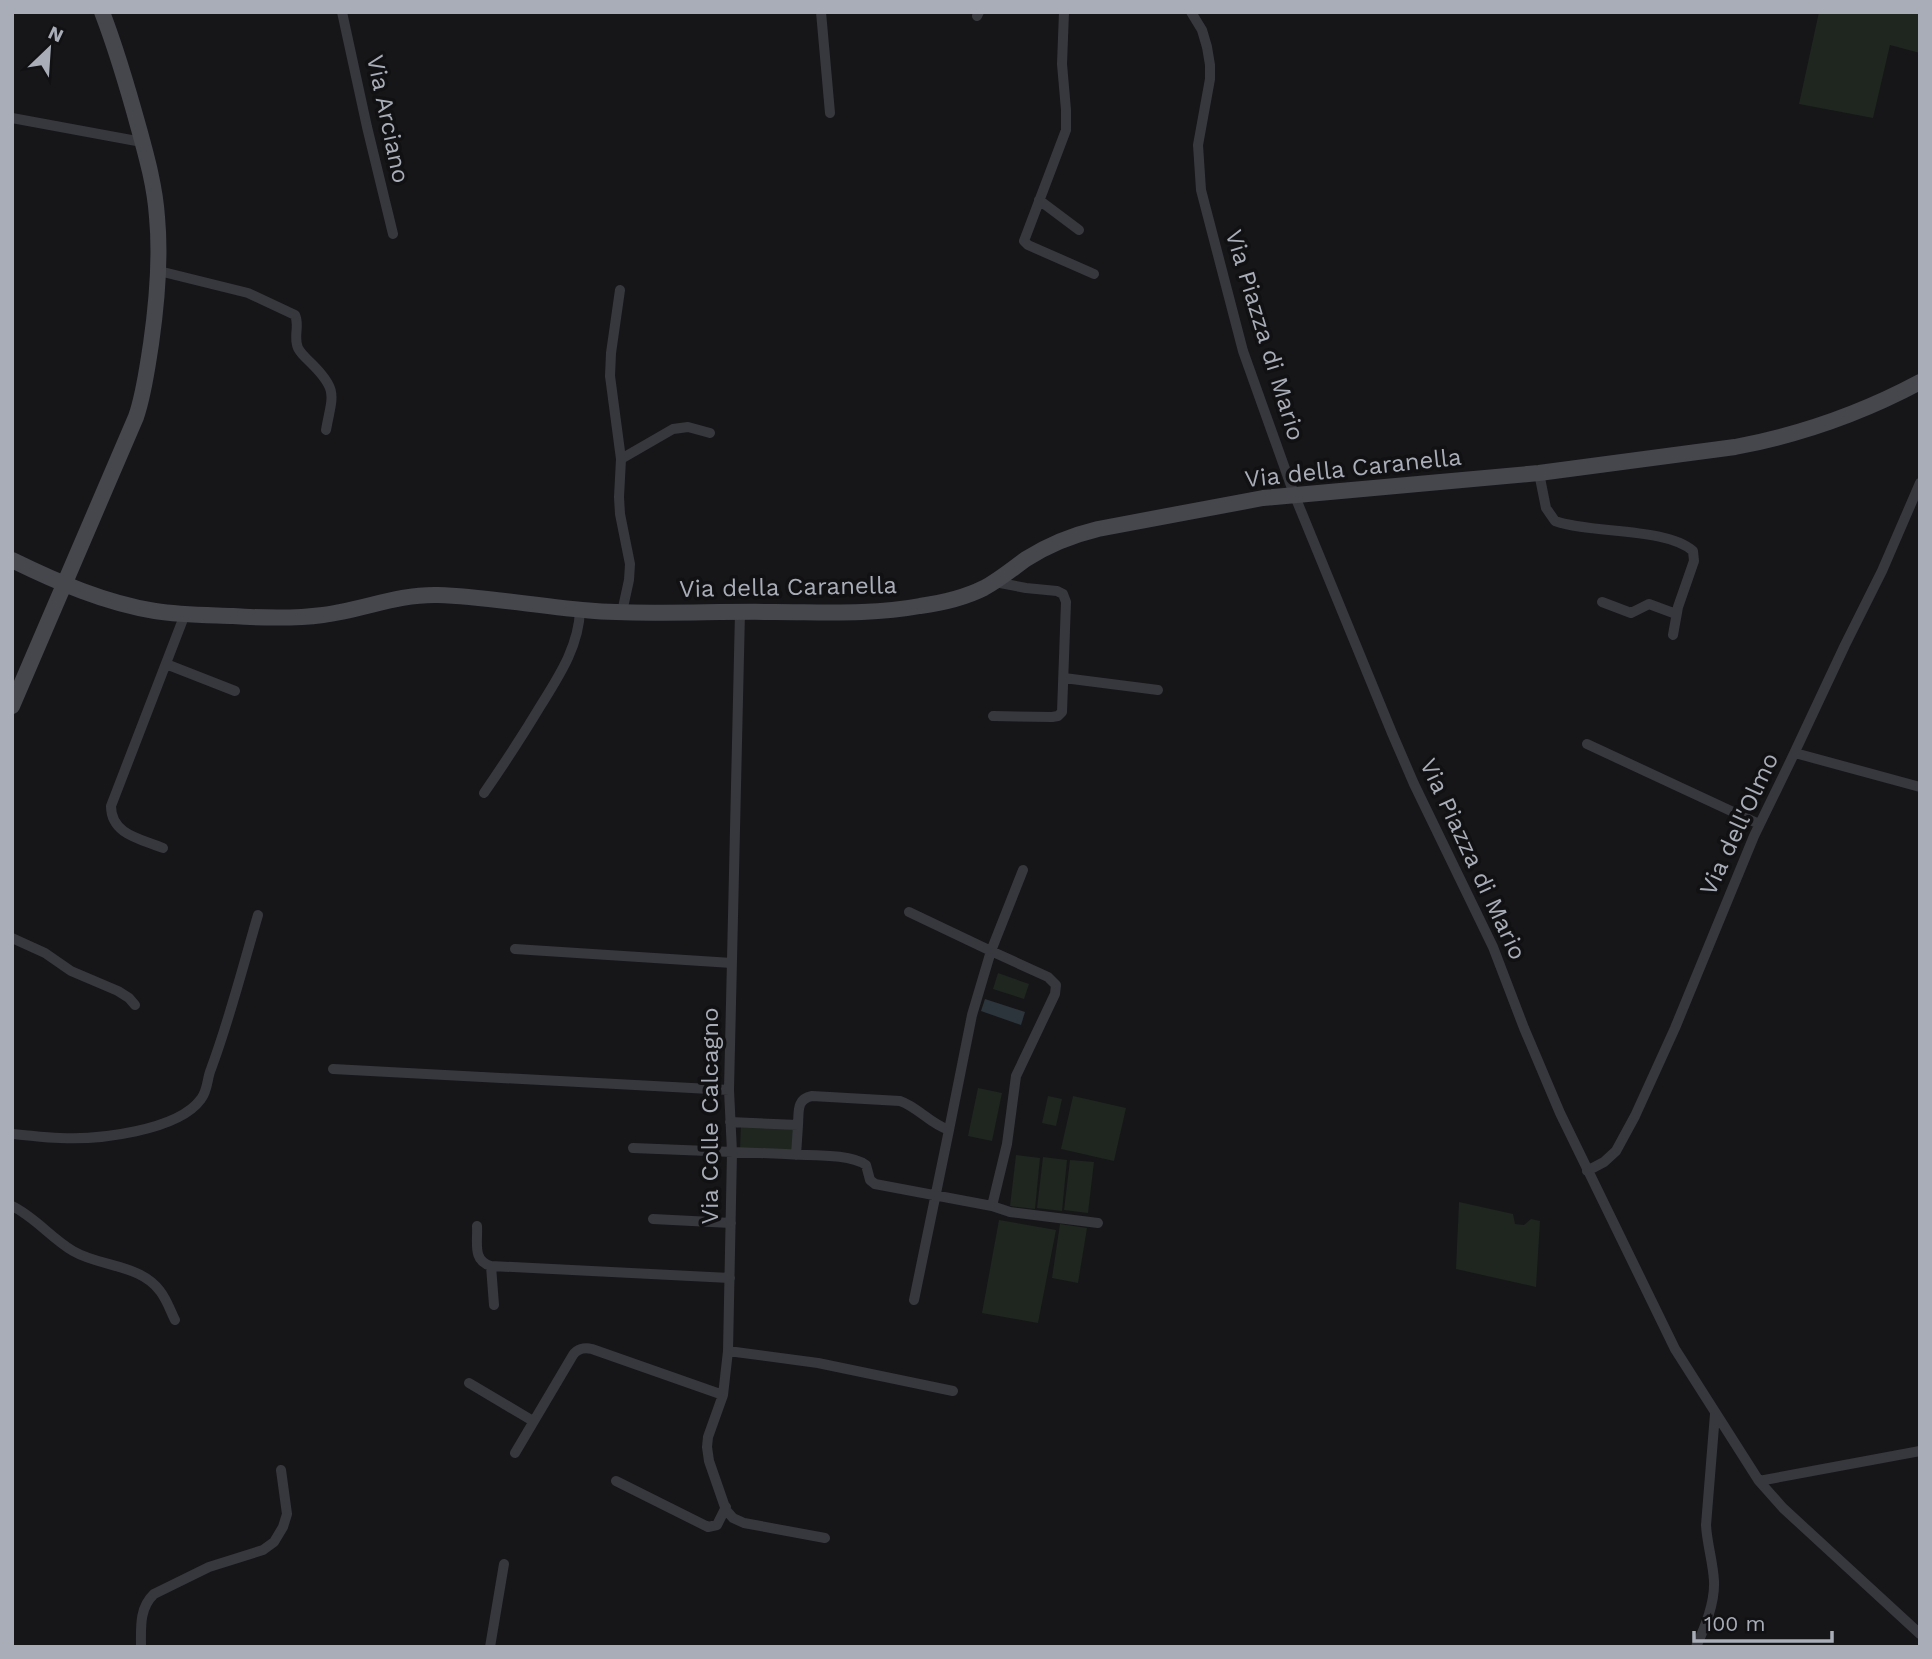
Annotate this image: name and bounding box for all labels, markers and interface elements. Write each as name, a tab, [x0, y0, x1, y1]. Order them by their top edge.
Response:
north arrow	[14, 14, 84, 84]
text: N	[45, 21, 67, 47]
street label: Via Arciano	[361, 52, 415, 186]
street label: Via Piazza di Mario	[1220, 226, 1310, 444]
street label: Via della Caranella	[1243, 443, 1463, 493]
street label: Via della Caranella	[679, 571, 897, 603]
street label: Via dell'Olmo	[1694, 748, 1784, 900]
street label: Via Piazza di Mario	[1414, 754, 1532, 964]
street label: Via Colle Calcagno	[696, 1007, 724, 1225]
scale bar	[1694, 1600, 1832, 1644]
text: 100 m	[1704, 1611, 1766, 1636]

